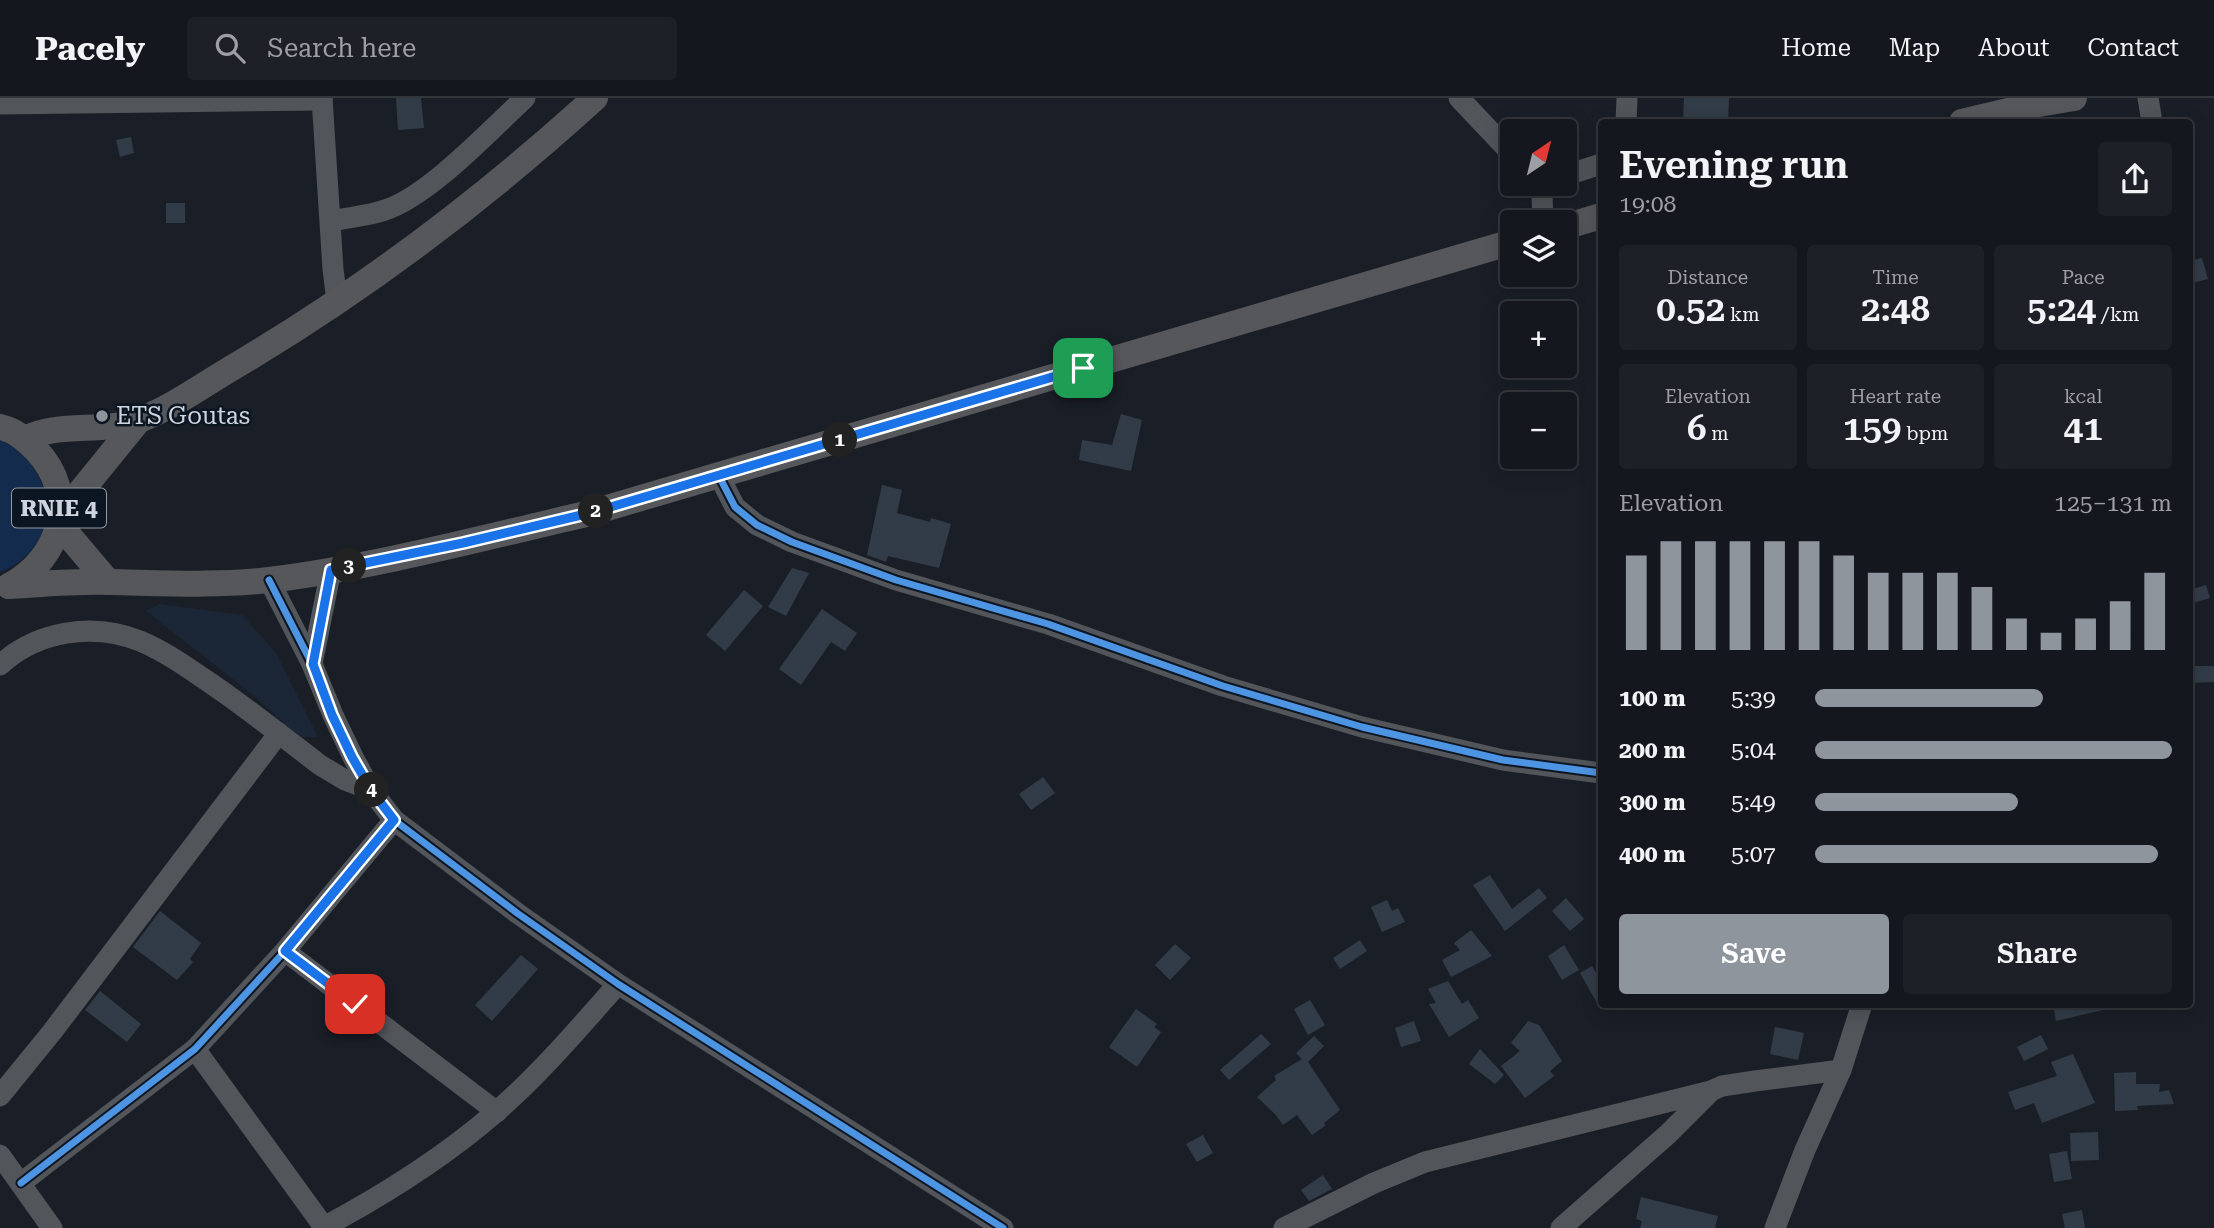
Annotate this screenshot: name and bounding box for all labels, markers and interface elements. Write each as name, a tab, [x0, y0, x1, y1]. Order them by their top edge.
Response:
search box	[187, 17, 677, 80]
text: Pacely	[35, 29, 145, 68]
icon: search	[211, 29, 249, 67]
text: Search here	[267, 33, 416, 63]
text: Home	[1781, 34, 1851, 62]
text: Map	[1889, 34, 1940, 62]
text: About	[1978, 34, 2049, 62]
text: Contact	[2087, 34, 2179, 62]
north arrow	[1500, 119, 1577, 196]
map controls	[1500, 119, 1577, 469]
button: share	[2098, 142, 2172, 216]
text: Evening run	[1619, 143, 1848, 187]
text: 19:08	[1619, 191, 1676, 218]
button: layers	[1500, 210, 1577, 287]
text: Distance	[1668, 266, 1748, 289]
text: Time	[1872, 266, 1919, 289]
text: Pace	[2062, 266, 2105, 289]
text: 0.52	[1656, 289, 1725, 330]
text: 2:48	[1861, 289, 1930, 330]
text: 5:24	[2027, 289, 2096, 330]
button: +	[1500, 301, 1577, 378]
text: km	[1725, 303, 1759, 326]
text: /km	[2096, 303, 2139, 326]
pin	[1053, 338, 1113, 398]
icon: arrive	[1064, 349, 1102, 387]
text: Elevation	[1665, 385, 1751, 408]
text: Heart rate	[1850, 385, 1941, 408]
text: kcal	[2064, 385, 2102, 408]
button: −	[1500, 392, 1577, 469]
place label: ETS Goutas	[116, 402, 250, 430]
marker: ETS Goutas	[94, 408, 110, 424]
text: 6	[1687, 408, 1707, 449]
text: 159	[1843, 408, 1901, 449]
text: 41	[2064, 408, 2103, 449]
pin: 1	[822, 422, 858, 458]
text: m	[1707, 422, 1729, 445]
text: bpm	[1901, 422, 1948, 445]
text: 1	[834, 428, 845, 451]
road number: RNIE 4	[12, 488, 106, 528]
text: Elevation	[1619, 490, 1723, 517]
text: 125–131 m	[2054, 490, 2172, 517]
pin: 2	[578, 494, 614, 528]
text: 2	[590, 499, 601, 522]
pin: 3	[332, 548, 366, 584]
text: 3	[343, 554, 354, 577]
text: 100 m	[1619, 685, 1686, 712]
text: 5:39	[1731, 685, 1776, 712]
text: 200 m	[1619, 737, 1686, 764]
text: 5:04	[1731, 737, 1776, 764]
pin: 4	[354, 772, 390, 808]
text: 4	[366, 778, 377, 801]
text: 300 m	[1619, 789, 1686, 816]
text: 5:49	[1731, 789, 1776, 816]
text: 400 m	[1619, 841, 1686, 868]
text: 5:07	[1731, 841, 1776, 868]
button: Save	[1619, 914, 1889, 994]
button: Share	[1903, 914, 2172, 994]
pin	[325, 974, 385, 1034]
icon: check	[336, 985, 374, 1023]

